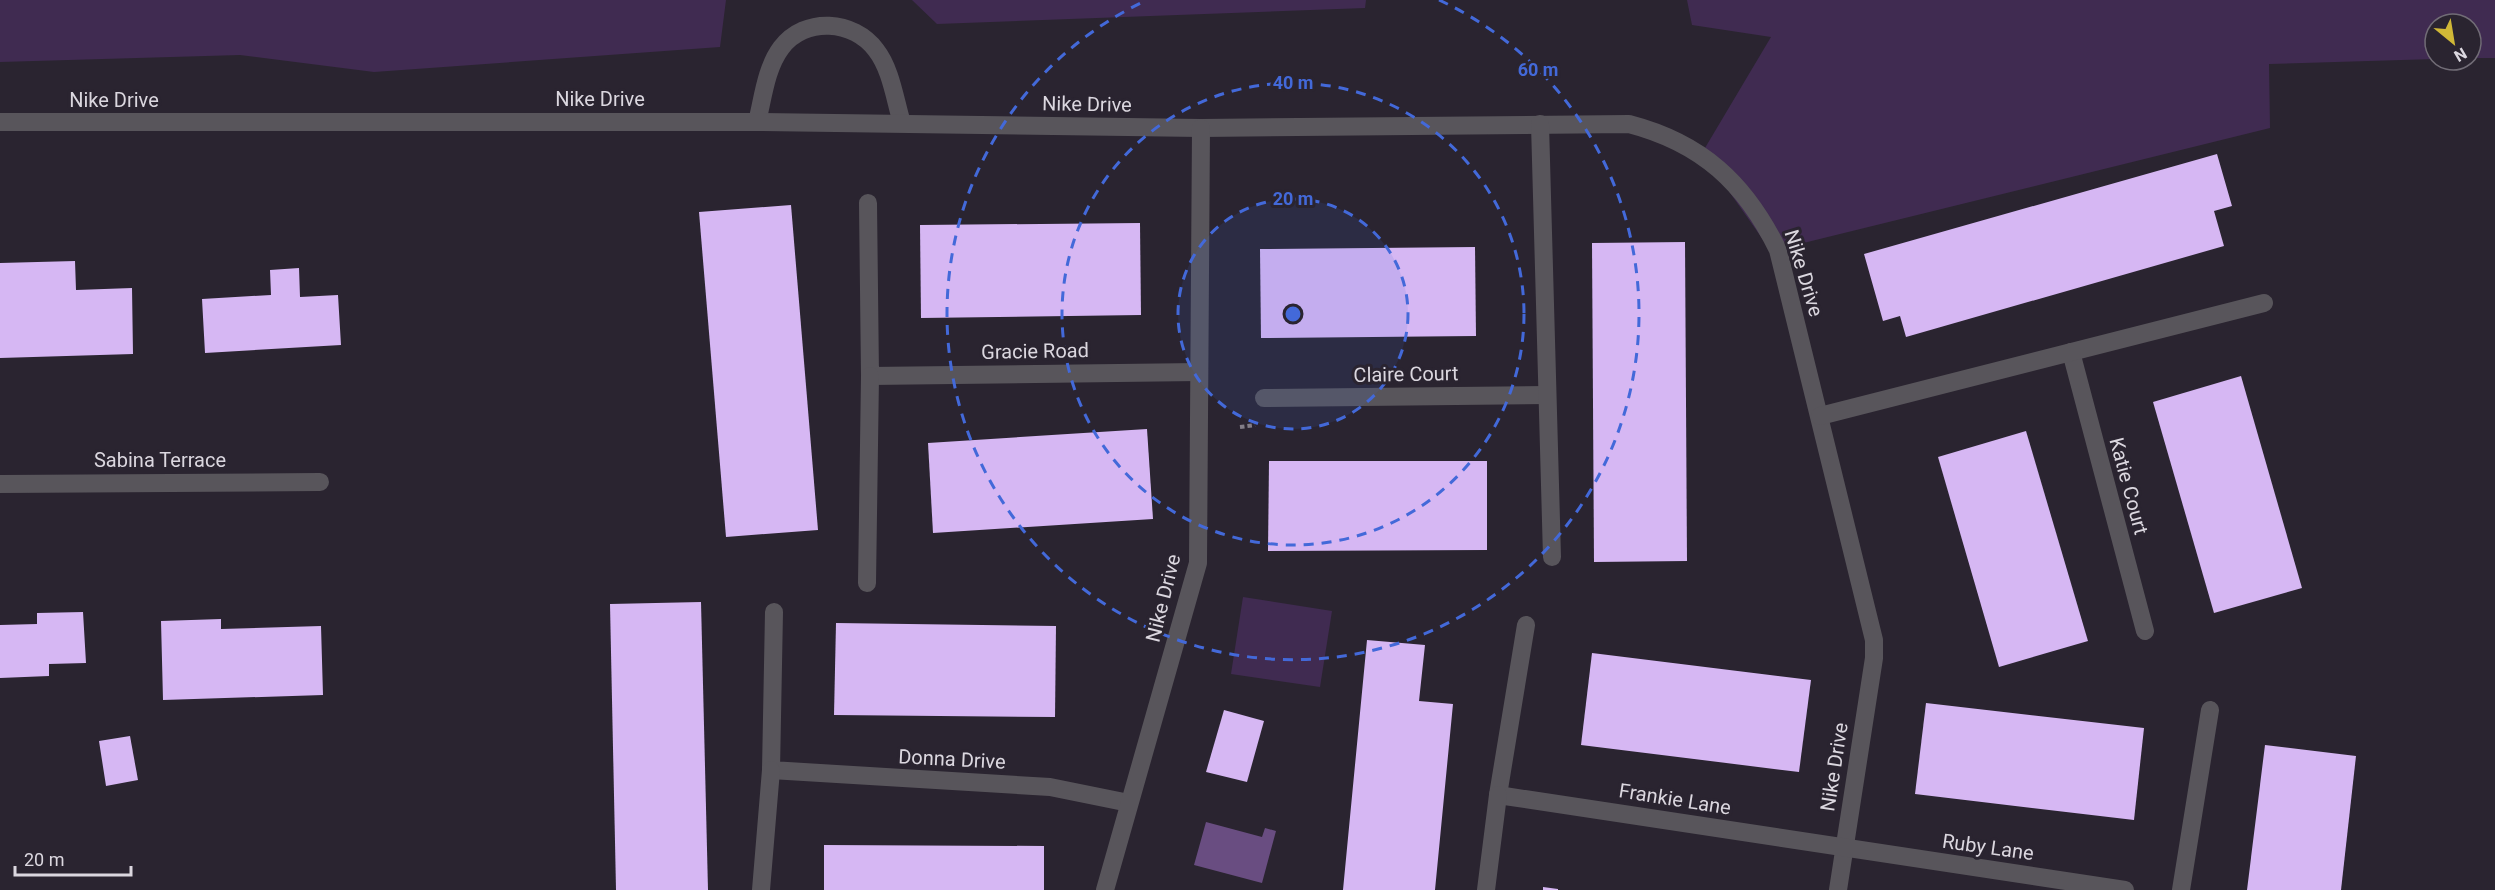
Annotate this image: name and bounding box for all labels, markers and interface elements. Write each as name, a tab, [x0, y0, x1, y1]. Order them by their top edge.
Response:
north arrow	[2423, 12, 2483, 72]
text: N	[2451, 44, 2470, 66]
text: 60 m	[1518, 59, 1558, 80]
text: 40 m	[1273, 72, 1313, 93]
street label: Nike Drive	[555, 87, 645, 111]
street label: Nike Drive	[69, 88, 159, 112]
street label: Nike Drive	[1042, 91, 1132, 117]
text: 20 m	[1273, 188, 1313, 209]
street label: Nike Drive	[1779, 227, 1829, 319]
centre of rings	[1283, 304, 1303, 324]
street label: Gracie Road	[981, 338, 1089, 364]
street label: Claire Court	[1353, 361, 1459, 387]
street label: Katie Court	[2105, 435, 2153, 537]
street label: Sabina Terrace	[94, 448, 226, 472]
street label: Nike Drive	[1141, 552, 1185, 644]
street label: Nike Drive	[1815, 721, 1853, 813]
street label: Donna Drive	[898, 744, 1006, 774]
street label: Frankie Lane	[1617, 778, 1733, 820]
street label: Ruby Lane	[1941, 829, 2035, 865]
scale bar	[15, 839, 130, 877]
text: 20 m	[24, 849, 64, 870]

